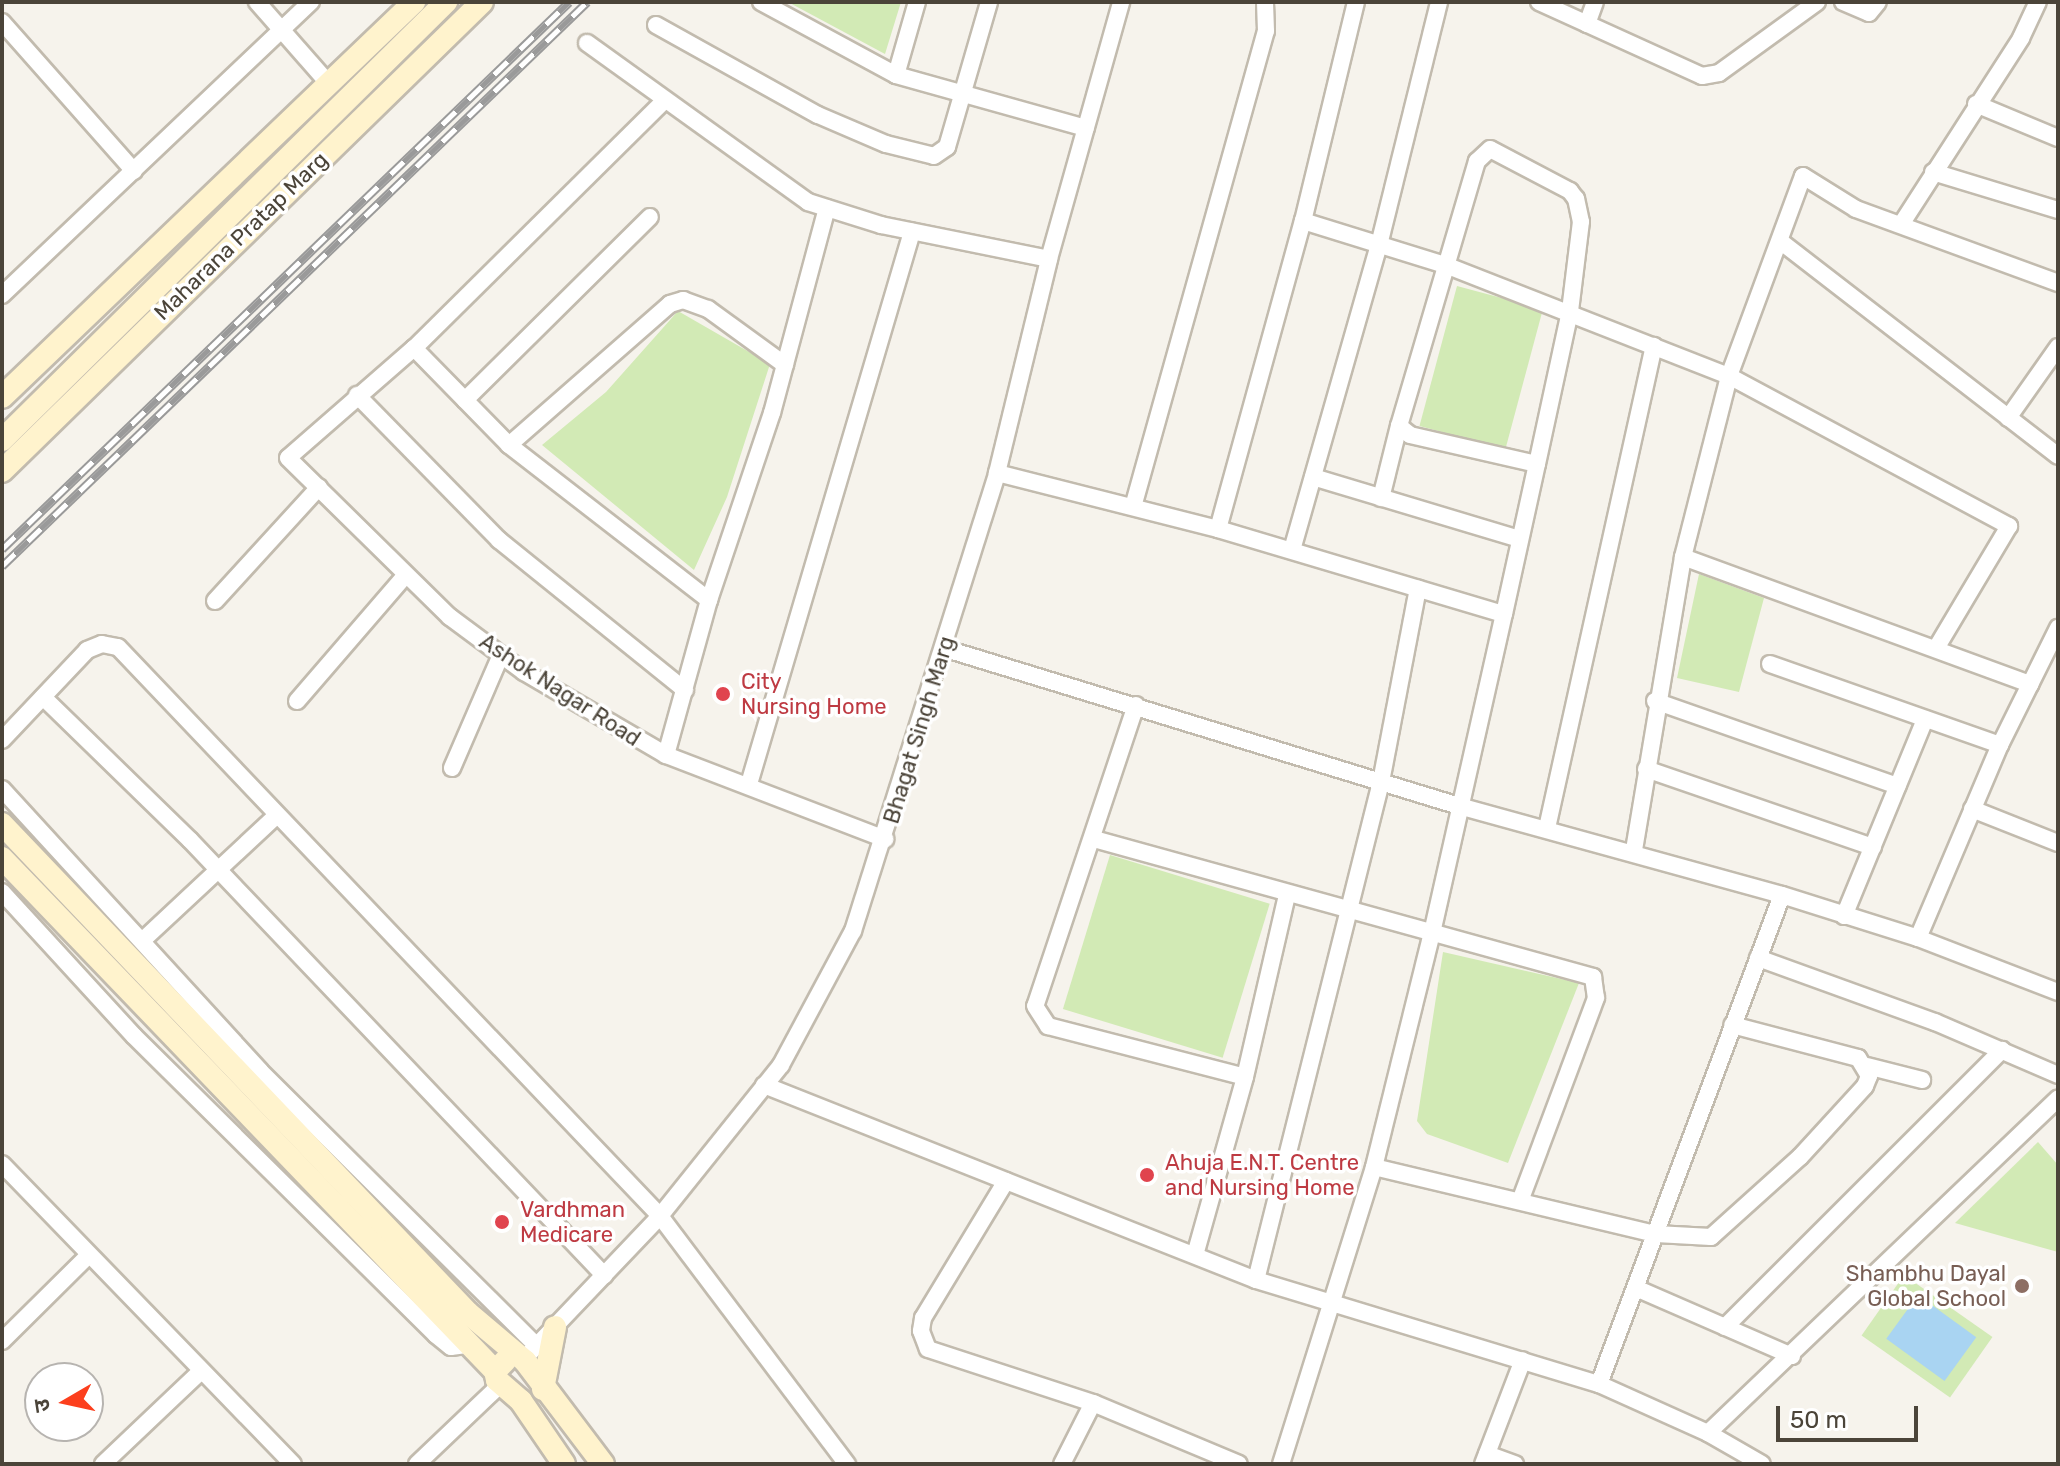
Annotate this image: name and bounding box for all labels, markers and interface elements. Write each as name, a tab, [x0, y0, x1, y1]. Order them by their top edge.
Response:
street label: Maharana Pratap Marg	[149, 146, 333, 326]
street label: Ashok Nagar Road	[474, 628, 646, 752]
street label: Bhagat Singh Marg	[878, 633, 960, 827]
place label: City Nursing Home	[741, 668, 887, 720]
marker: City Nursing Home	[712, 683, 734, 705]
place label: Ahuja E.N.T. Centre and Nursing Home	[1165, 1149, 1359, 1200]
marker: Ahuja E.N.T. Centre and Nursing Home	[1136, 1164, 1158, 1186]
place label: Vardhman Medicare	[520, 1196, 625, 1248]
marker: Vardhman Medicare	[491, 1211, 513, 1233]
place label: Shambhu Dayal Global School	[1846, 1260, 2006, 1312]
marker: Shambhu Dayal Global School	[2013, 1277, 2031, 1295]
north arrow	[24, 1362, 104, 1442]
scale bar	[1780, 1390, 1922, 1440]
text: उ	[27, 1397, 56, 1414]
text: 50 m	[1790, 1406, 1847, 1434]

